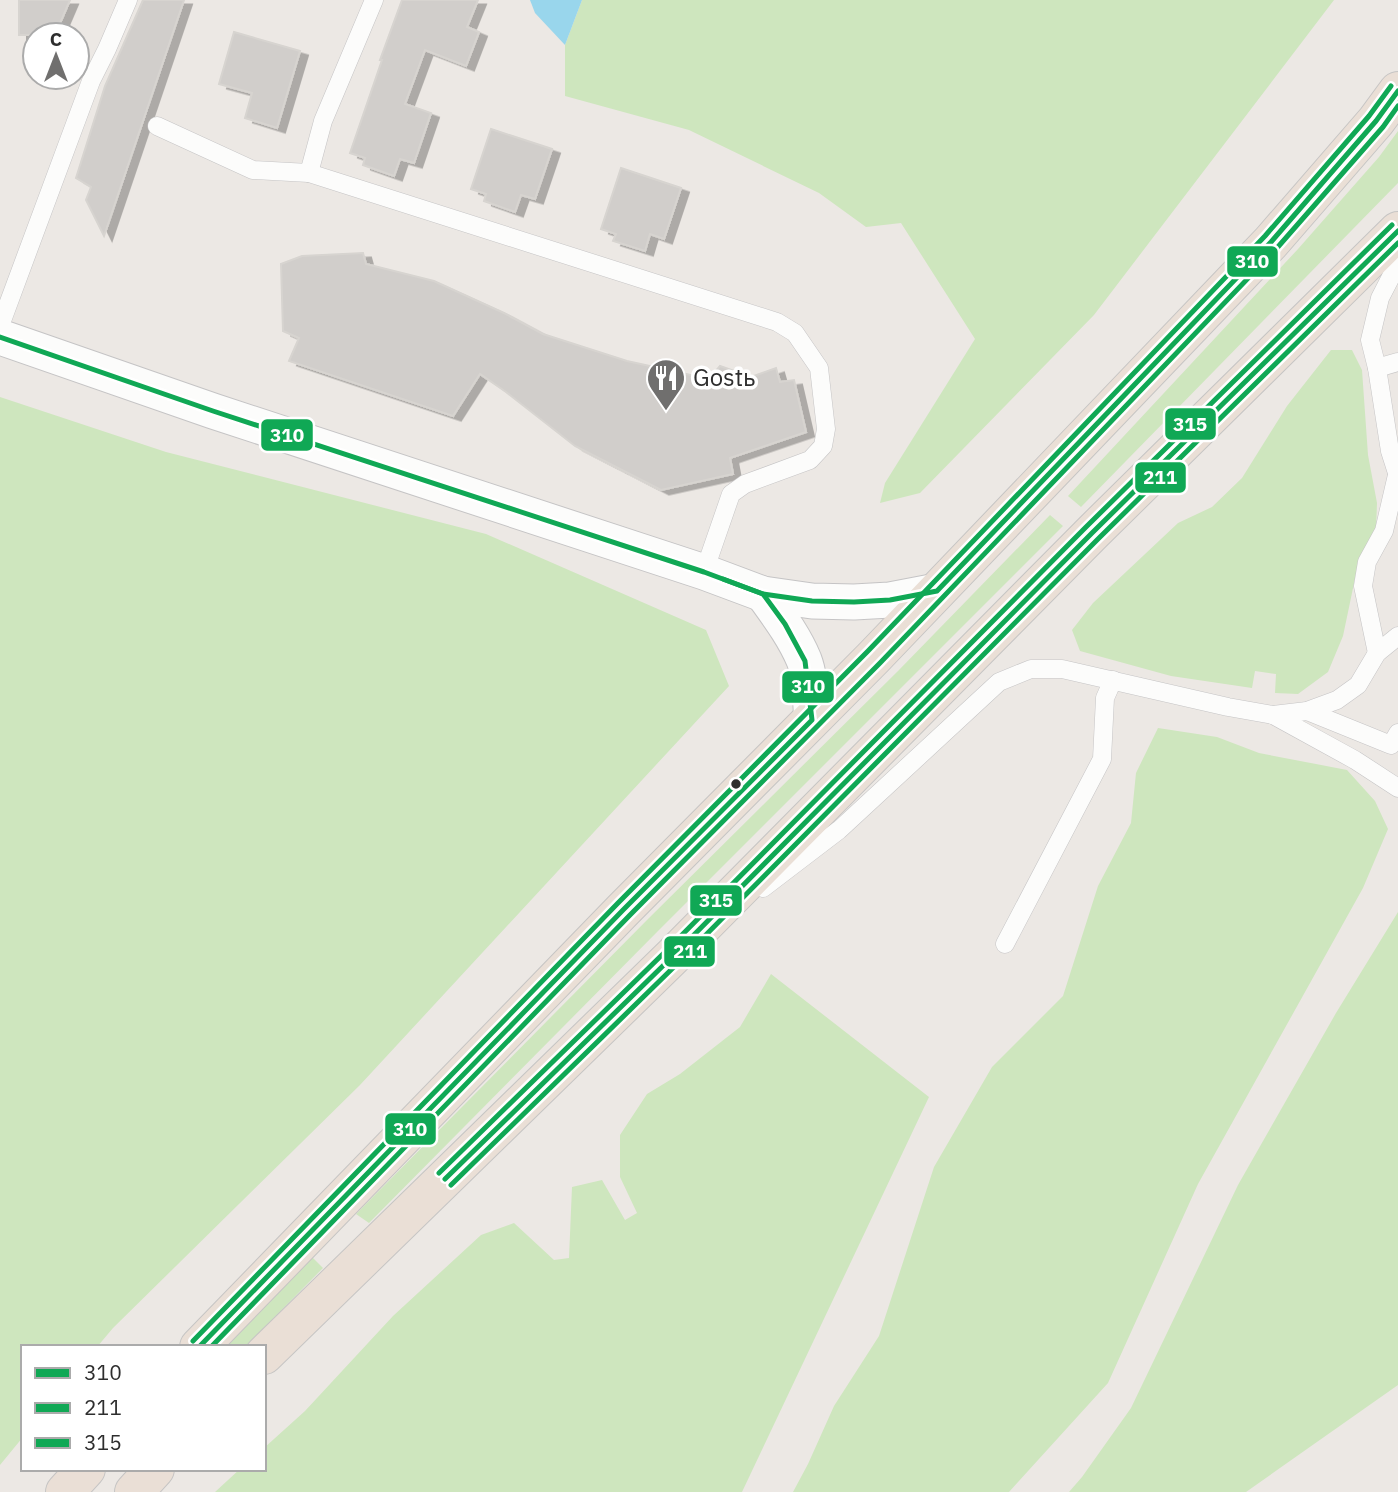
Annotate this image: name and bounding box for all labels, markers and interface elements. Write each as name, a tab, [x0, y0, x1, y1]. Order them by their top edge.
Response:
north arrow	[21, 21, 91, 91]
text: С	[50, 27, 62, 51]
line badge: 310	[1226, 245, 1279, 278]
text: 310	[1235, 249, 1269, 273]
restaurant icon: Gostь	[645, 357, 687, 412]
place label: Gostь	[693, 361, 756, 393]
line badge: 315	[1164, 407, 1217, 441]
text: 315	[1173, 412, 1207, 436]
line badge: 310	[260, 418, 314, 452]
text: 310	[270, 423, 304, 447]
line badge: 211	[1134, 461, 1187, 494]
text: 211	[1143, 465, 1178, 489]
line badge: 310	[781, 670, 835, 704]
text: 310	[791, 674, 825, 698]
unlabelled marker	[729, 777, 743, 791]
line badge: 315	[689, 884, 743, 917]
text: 315	[699, 888, 733, 912]
line badge: 211	[663, 935, 716, 968]
text: 211	[673, 939, 708, 963]
line badge: 310	[384, 1112, 437, 1146]
text: 310	[393, 1117, 427, 1141]
legend	[21, 1345, 266, 1471]
text: 310	[84, 1358, 122, 1386]
text: 211	[84, 1393, 122, 1421]
text: 315	[84, 1428, 122, 1456]

